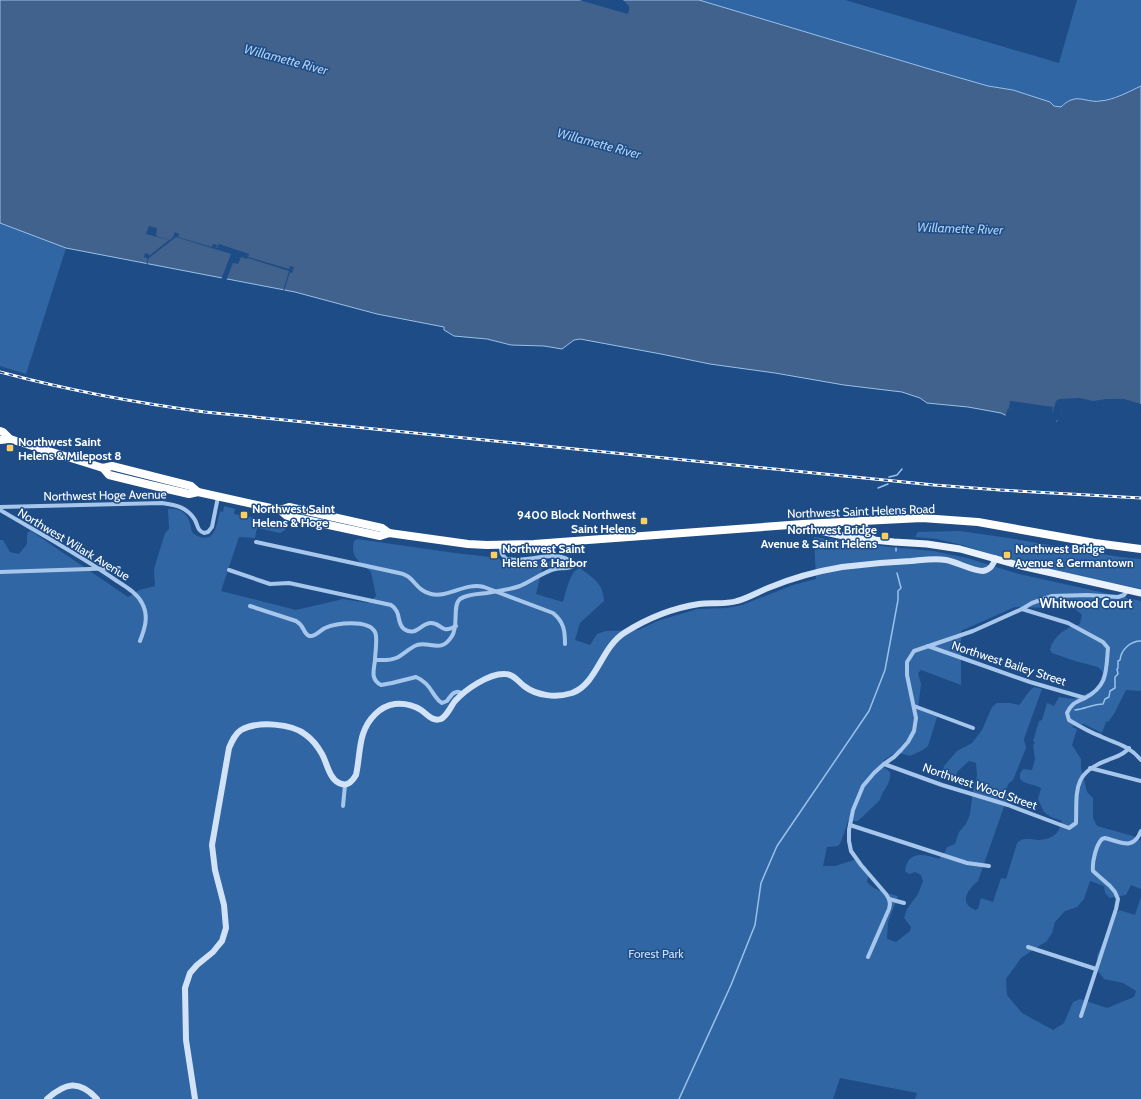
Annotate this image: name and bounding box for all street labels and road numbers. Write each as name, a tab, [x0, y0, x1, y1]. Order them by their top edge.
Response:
street label: Northwest Hoge Avenue	[43, 486, 167, 504]
street label: Northwest Saint Helens Road	[787, 501, 935, 521]
street label: Northwest Wilark Avenue	[15, 505, 133, 583]
street label: Northwest Bailey Street	[950, 637, 1068, 689]
street label: Northwest Wood Street	[921, 759, 1039, 813]

